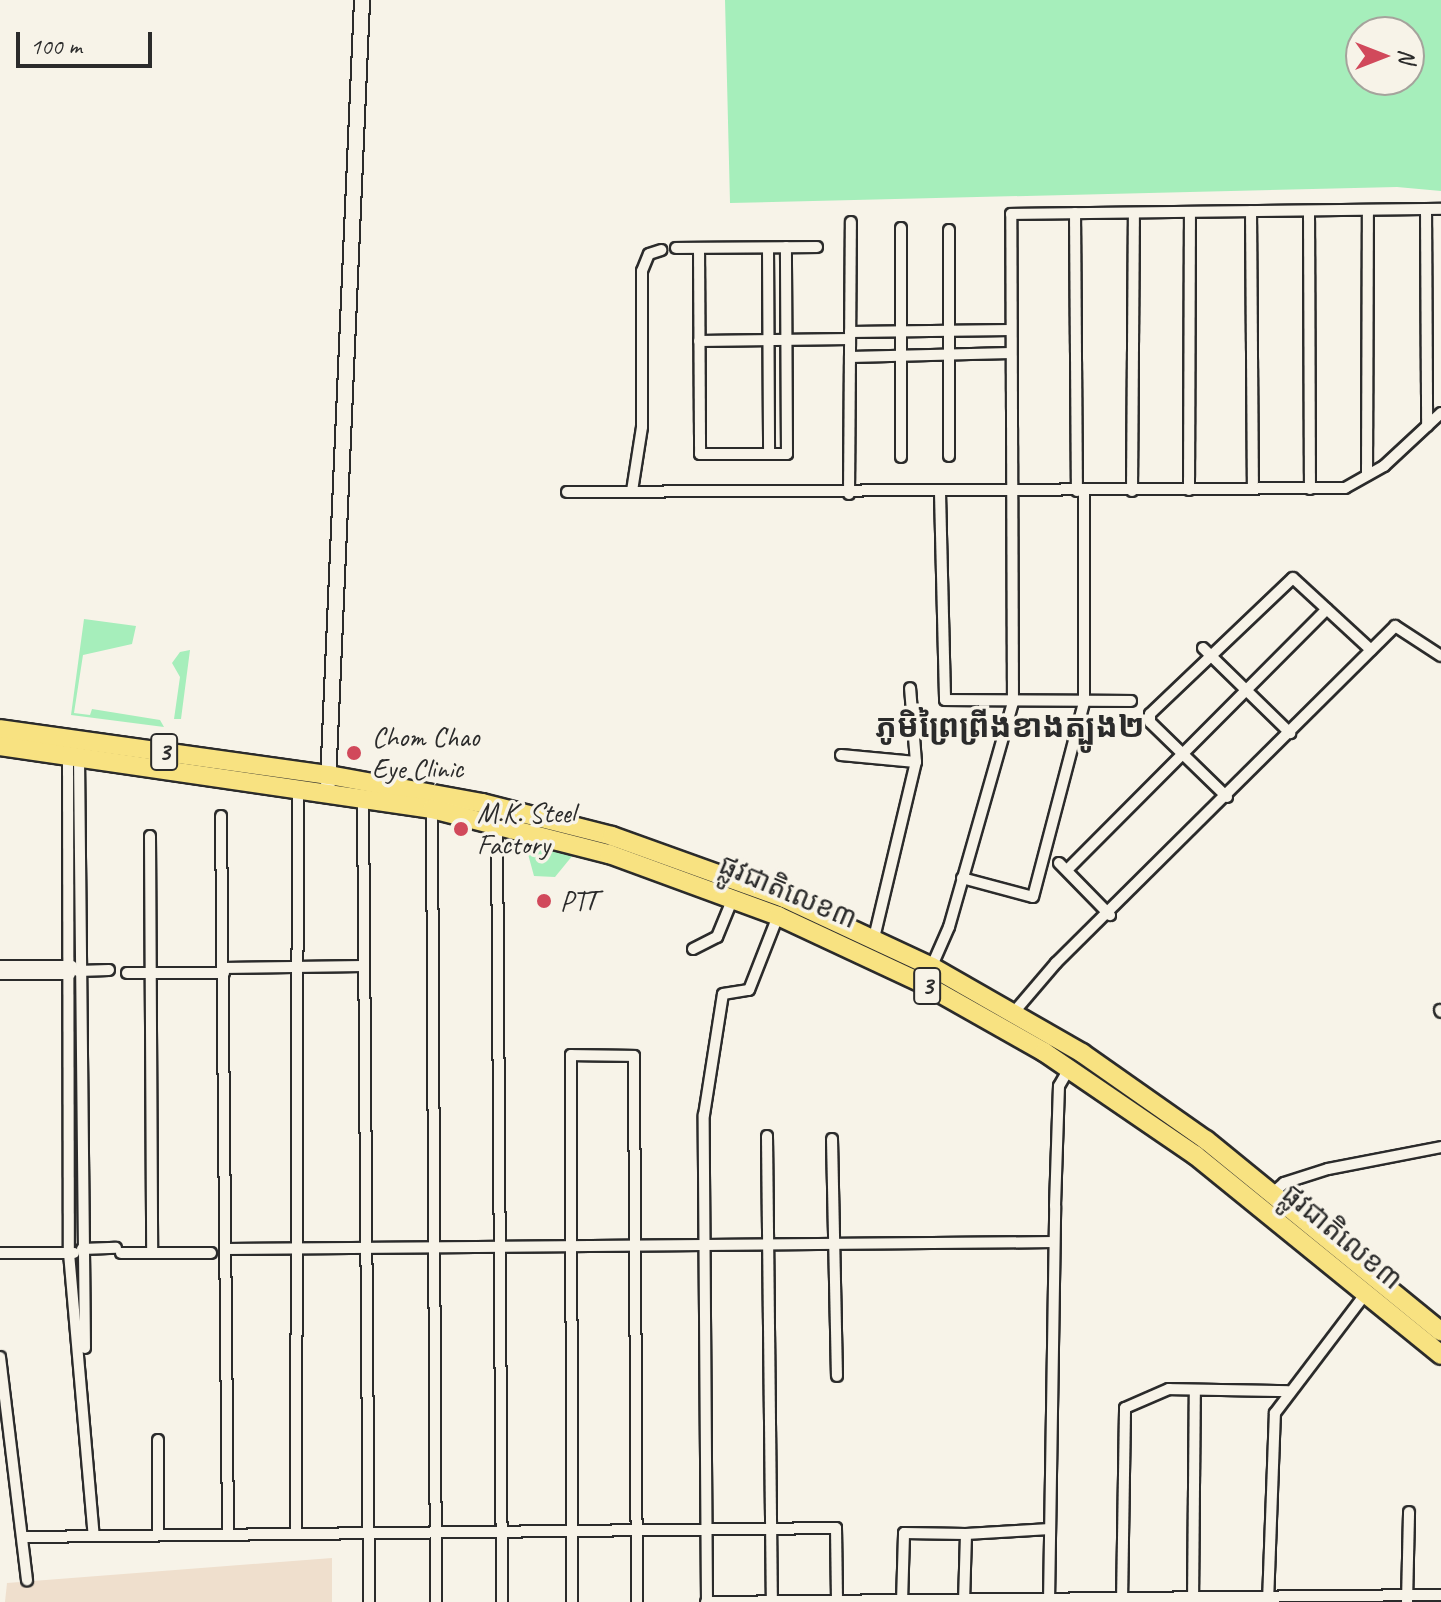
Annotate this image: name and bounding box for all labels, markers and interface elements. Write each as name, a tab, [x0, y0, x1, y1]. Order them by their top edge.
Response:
scale bar	[20, 16, 156, 66]
north arrow	[1345, 16, 1425, 96]
text: 100 m	[30, 31, 82, 61]
text: N	[1393, 49, 1421, 63]
district label: ភូមិព្រៃព្រីងខាងត្បូង២	[876, 708, 1144, 746]
place label: Chom Chao Eye Clinic	[372, 720, 480, 786]
road number: 3	[150, 730, 178, 774]
marker: Chom Chao Eye Clinic	[343, 742, 365, 764]
place label: M.K. Steel Factory	[477, 796, 575, 862]
marker: M.K. Steel Factory	[452, 820, 470, 838]
street label: ផ្លូវជាតិលេខ៣	[714, 848, 862, 936]
place label: PTT	[560, 884, 597, 918]
marker: PTT	[535, 892, 553, 910]
road number: 3	[913, 964, 941, 1008]
street label: ផ្លូវជាតិលេខ៣	[1275, 1177, 1409, 1297]

